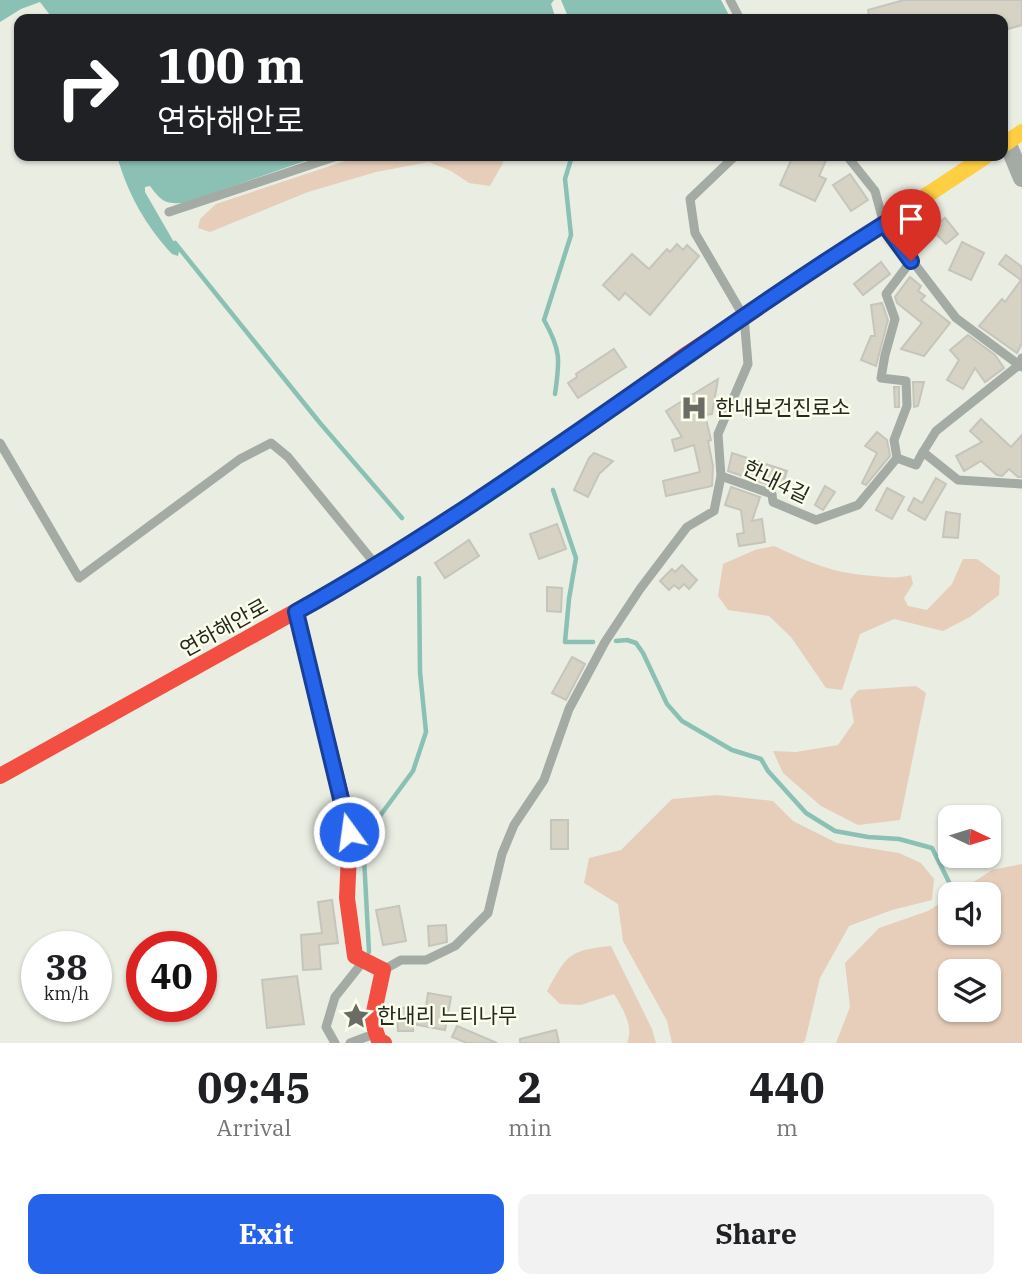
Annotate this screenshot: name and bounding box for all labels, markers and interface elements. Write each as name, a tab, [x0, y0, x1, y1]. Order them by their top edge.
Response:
text: 100 m	[157, 33, 304, 96]
icon: right	[42, 42, 133, 133]
text: 연하해안로	[157, 99, 304, 141]
pin	[881, 189, 941, 261]
icon: arrive	[892, 200, 930, 238]
hospital icon: 한내보건진료소	[679, 393, 709, 423]
place label: 한내보건진료소	[715, 393, 850, 421]
street label: 한내4길	[739, 453, 814, 509]
street label: 연하해안로	[174, 591, 273, 663]
position arrow	[312, 795, 386, 869]
north arrow	[938, 805, 1001, 868]
map controls	[938, 805, 1001, 1022]
button: sound	[938, 882, 1001, 945]
speed limit sign: 40	[126, 931, 217, 1022]
text: 38	[45, 944, 88, 990]
button: layers	[938, 959, 1001, 1022]
text: km/h	[44, 982, 89, 1005]
place icon: 한내리 느티나무	[341, 1001, 371, 1031]
place label: 한내리 느티나무	[377, 1001, 517, 1029]
text: 09:45	[197, 1060, 311, 1115]
text: 2	[517, 1060, 543, 1115]
text: 440	[749, 1060, 825, 1115]
text: Arrival	[217, 1112, 291, 1142]
text: min	[508, 1112, 552, 1142]
text: m	[776, 1112, 798, 1142]
button: Exit	[28, 1194, 504, 1274]
button: Share	[518, 1194, 994, 1274]

